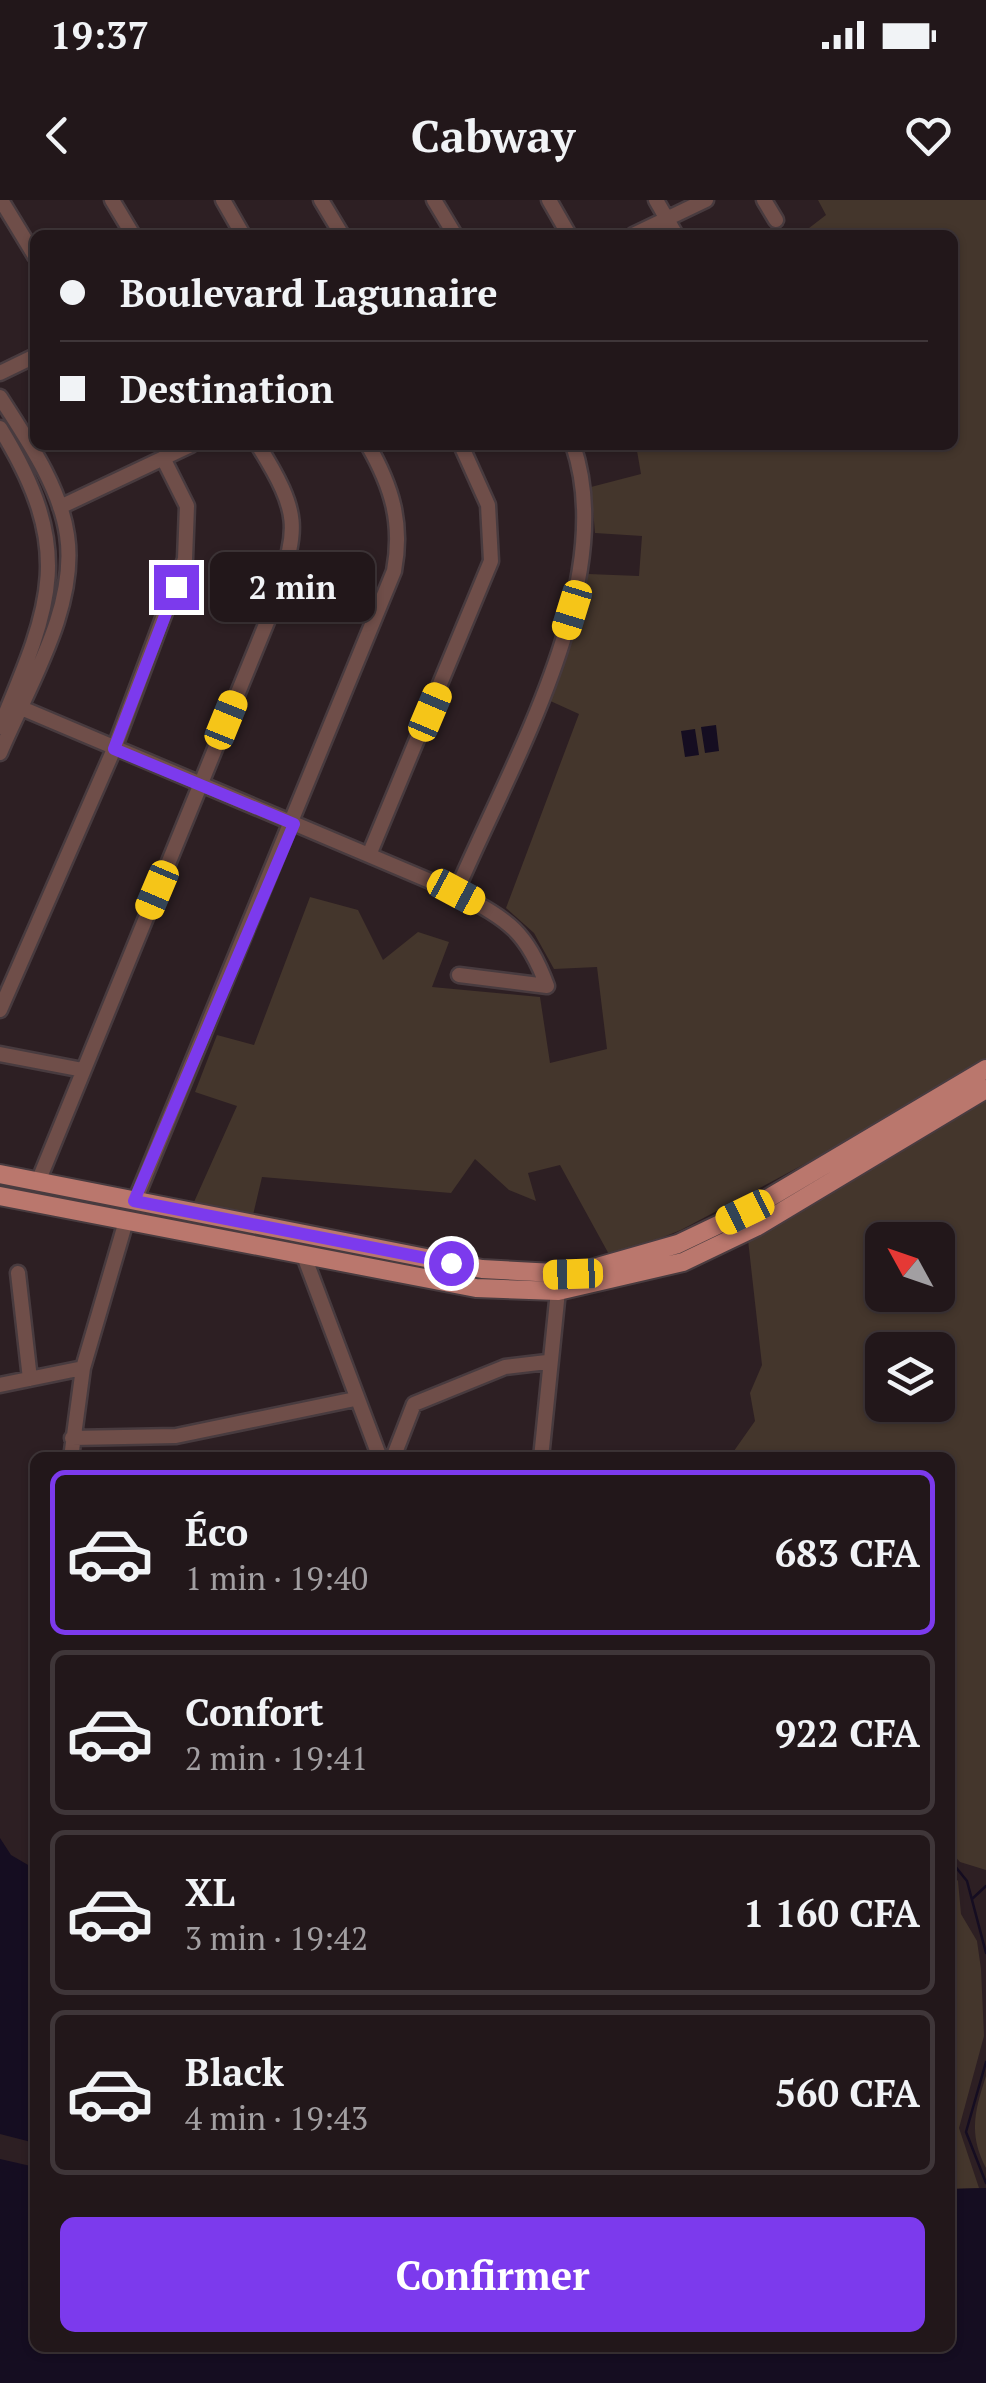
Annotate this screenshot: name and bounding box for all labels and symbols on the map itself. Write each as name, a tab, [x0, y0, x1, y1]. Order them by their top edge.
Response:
callout: 2 min	[211, 552, 376, 622]
route end	[154, 565, 199, 610]
car	[549, 577, 595, 643]
car	[404, 679, 456, 745]
car	[201, 687, 251, 753]
car	[131, 857, 183, 923]
car	[422, 865, 490, 919]
car	[711, 1185, 779, 1239]
north arrow	[865, 1222, 955, 1312]
route start	[429, 1241, 474, 1286]
car	[542, 1258, 604, 1290]

